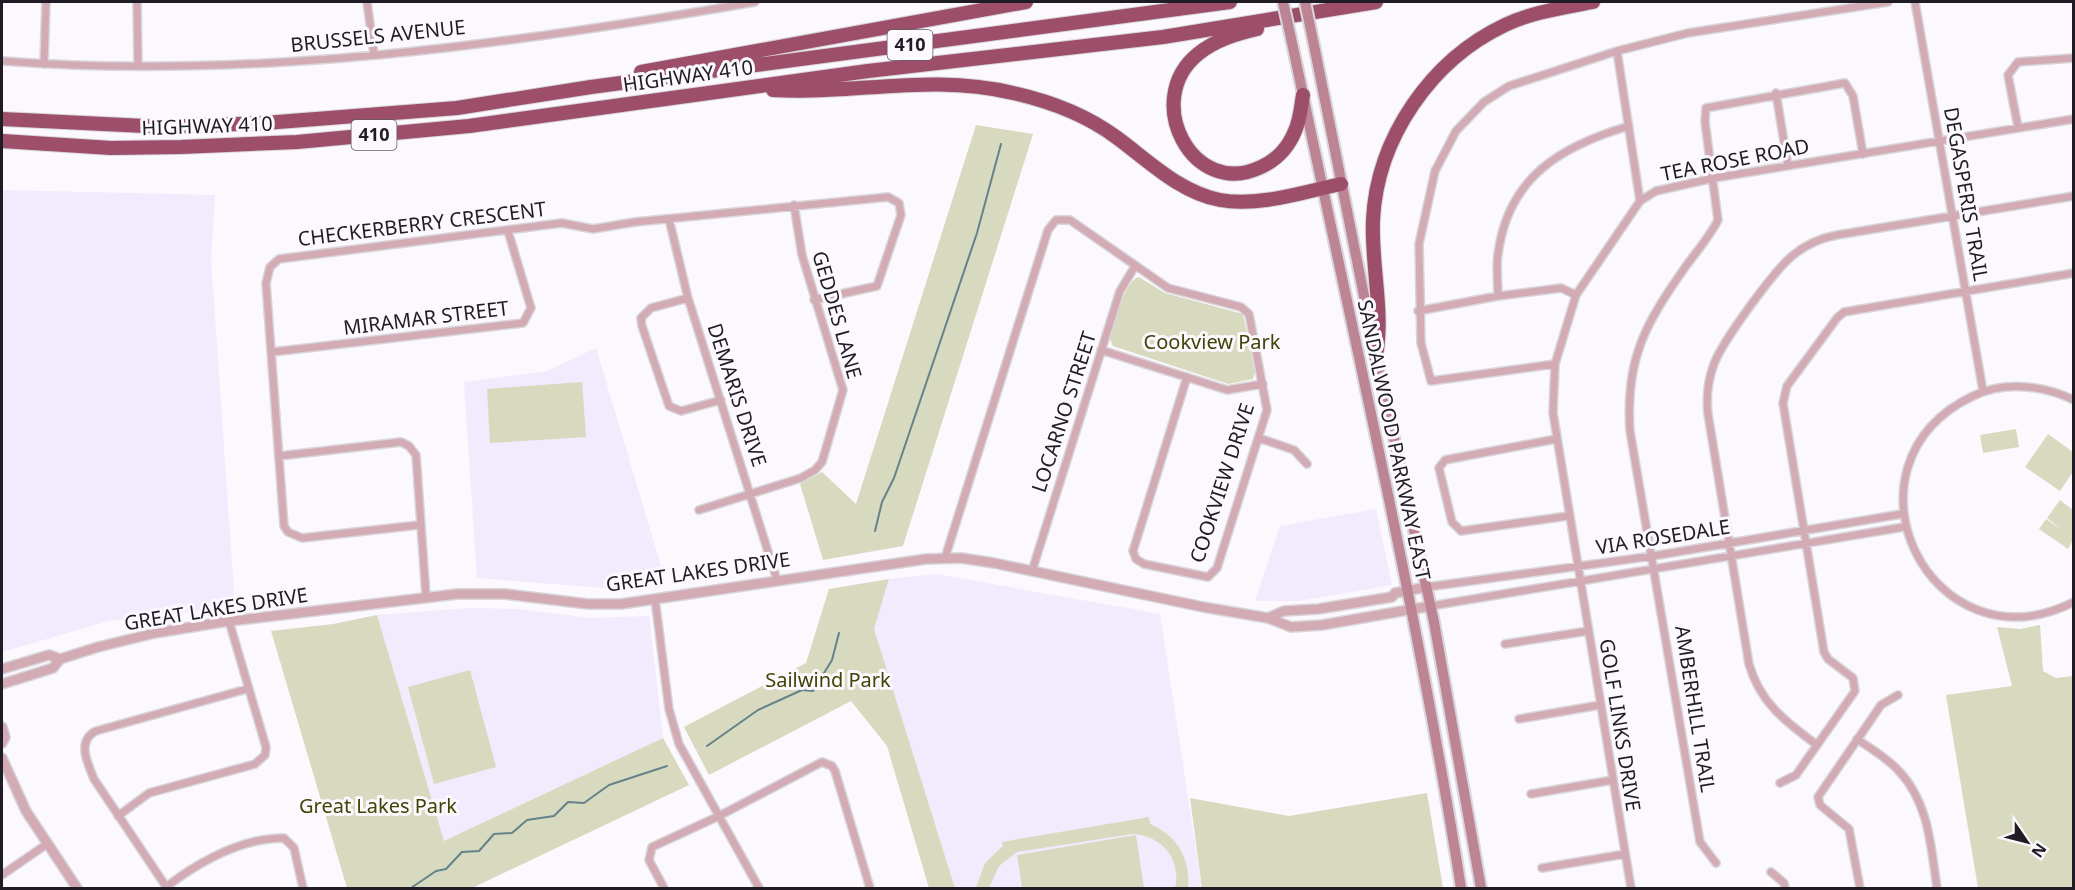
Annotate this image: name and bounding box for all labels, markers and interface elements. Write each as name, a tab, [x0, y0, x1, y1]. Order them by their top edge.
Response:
street label: BRUSSELS AVENUE	[289, 13, 467, 58]
road number: 410	[888, 30, 932, 60]
street label: HIGHWAY 410	[621, 53, 755, 98]
street label: DEGASPERIS TRAIL	[1938, 105, 1995, 283]
street label: HIGHWAY 410	[141, 110, 273, 141]
road number: 410	[352, 120, 397, 150]
street label: TEA ROSE ROAD	[1658, 132, 1811, 187]
street label: CHECKERBERRY CRESCENT	[296, 195, 548, 252]
street label: GEDDES LANE	[806, 248, 869, 382]
street label: MIRAMAR STREET	[342, 294, 510, 341]
street label: SANDALWOOD PARKWAY EAST	[1352, 297, 1437, 583]
street label: DEMARIS DRIVE	[702, 320, 773, 470]
street label: LOCARNO STREET	[1025, 328, 1102, 496]
park label: Cookview Park	[1144, 328, 1281, 355]
street label: COOKVIEW DRIVE	[1183, 399, 1260, 566]
street label: VIA ROSEDALE	[1594, 513, 1732, 560]
street label: GREAT LAKES DRIVE	[604, 545, 792, 598]
street label: GREAT LAKES DRIVE	[122, 581, 310, 636]
street label: AMBERHILL TRAIL	[1669, 623, 1722, 794]
street label: GOLF LINKS DRIVE	[1594, 637, 1647, 813]
park label: Sailwind Park	[765, 666, 891, 693]
park label: Great Lakes Park	[299, 792, 457, 819]
north arrow	[1997, 812, 2057, 872]
text: N	[2027, 839, 2052, 862]

